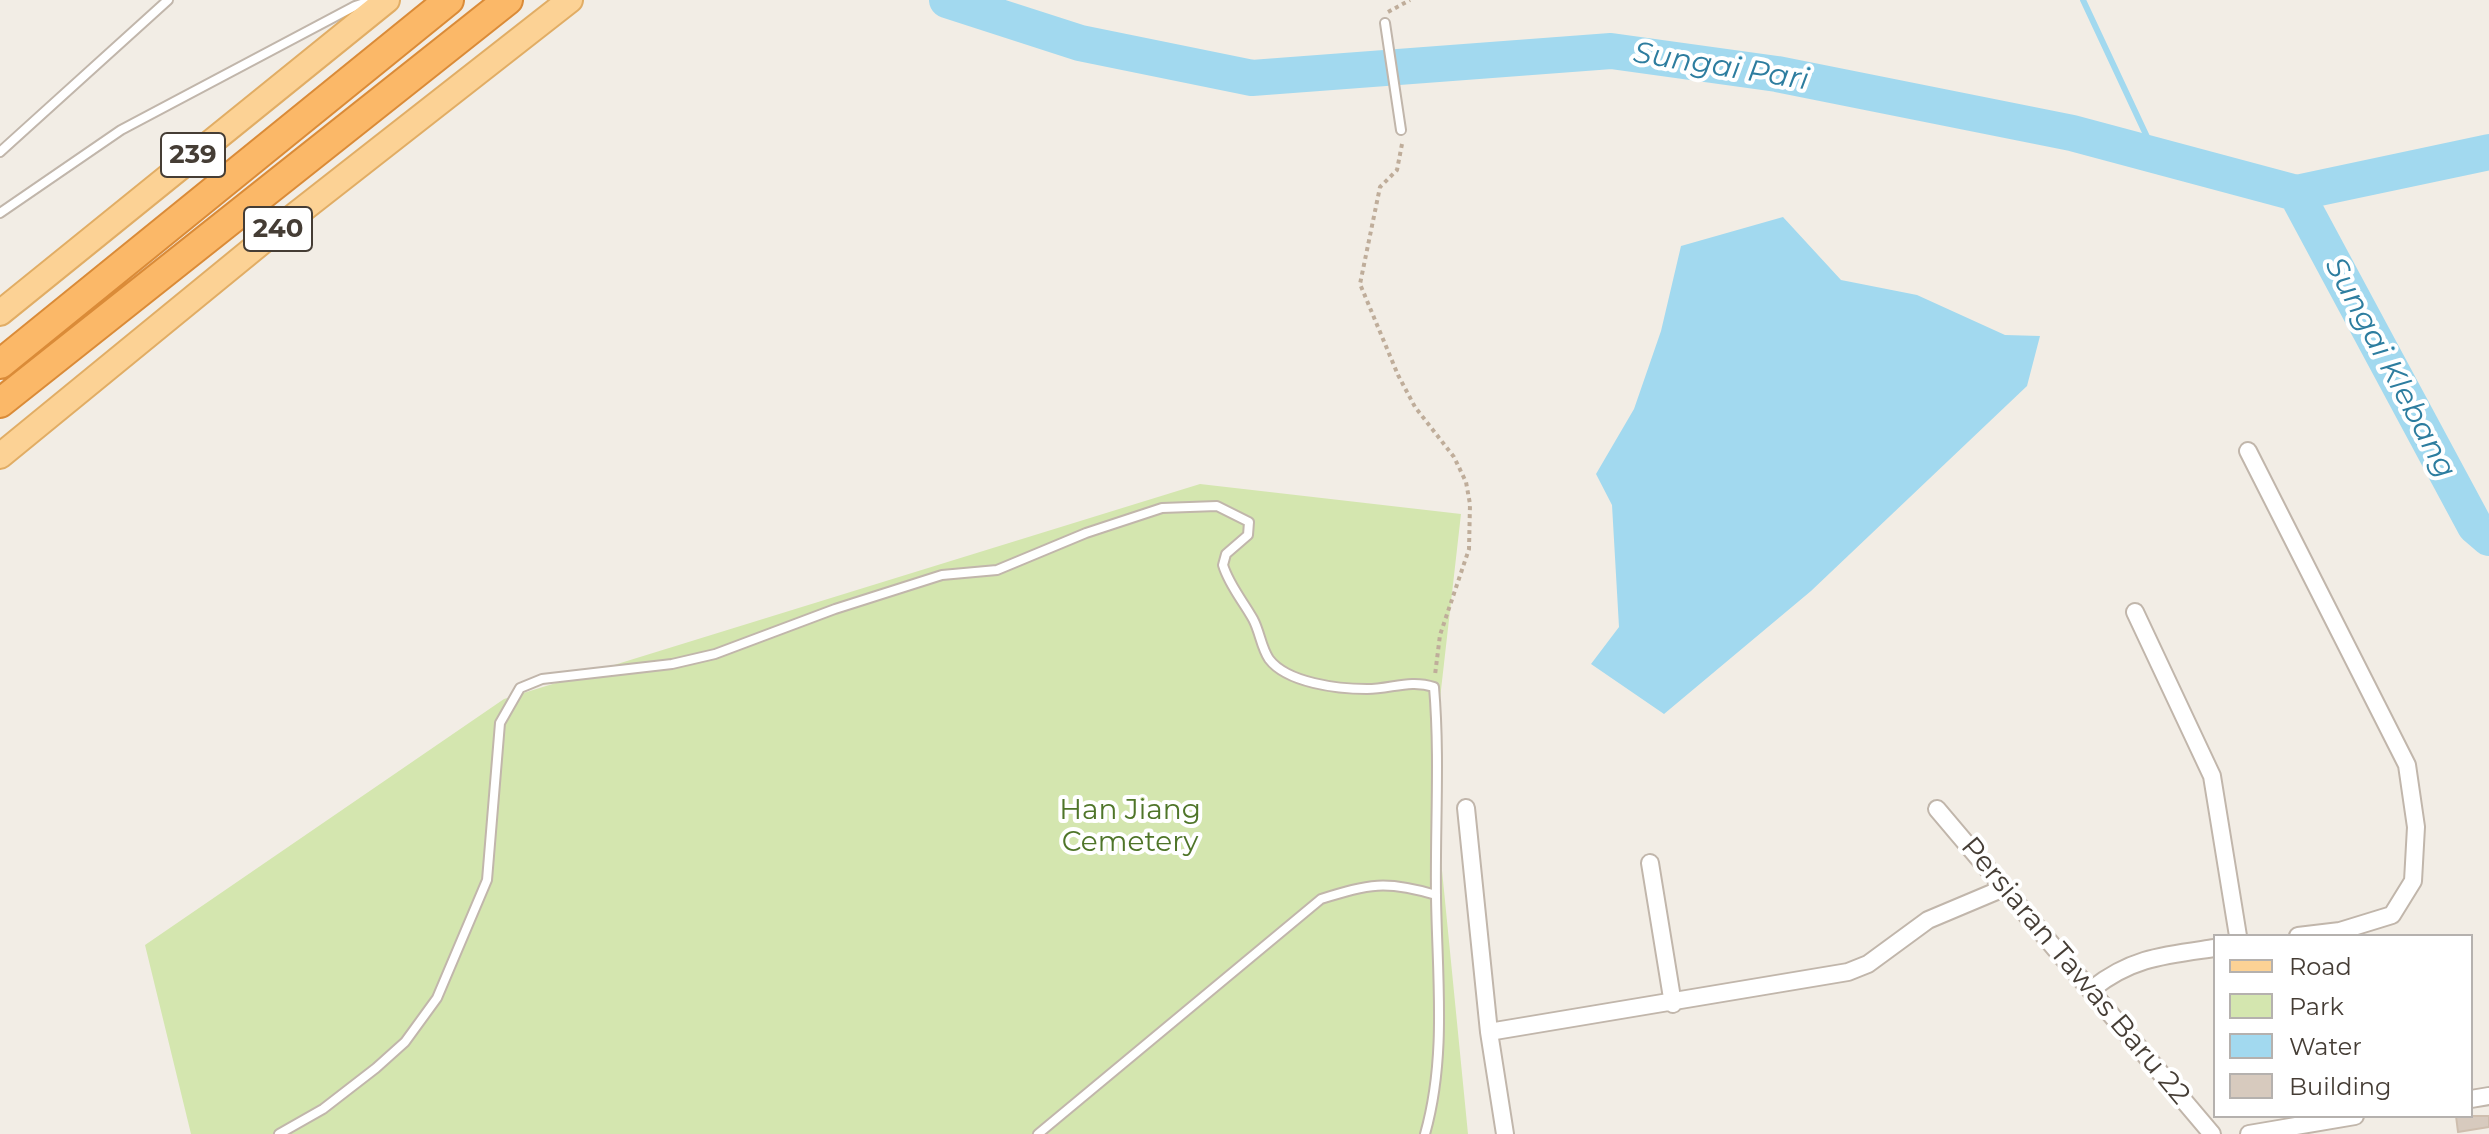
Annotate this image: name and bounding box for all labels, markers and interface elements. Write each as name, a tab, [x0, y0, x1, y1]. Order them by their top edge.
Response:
water label: Sungai Pari	[1631, 35, 1811, 99]
road number: 239	[161, 133, 225, 177]
road number: 240	[244, 207, 312, 251]
water label: Sungai Klebang	[2317, 252, 2463, 484]
park label: Han Jiang Cemetery	[1059, 794, 1201, 860]
street label: Persiaran Tawas Baru 22	[1953, 831, 2197, 1111]
legend	[2213, 934, 2473, 1118]
text: Road	[2289, 952, 2352, 981]
text: Park	[2289, 992, 2344, 1021]
text: Water	[2289, 1032, 2362, 1061]
text: Building	[2289, 1072, 2392, 1101]

